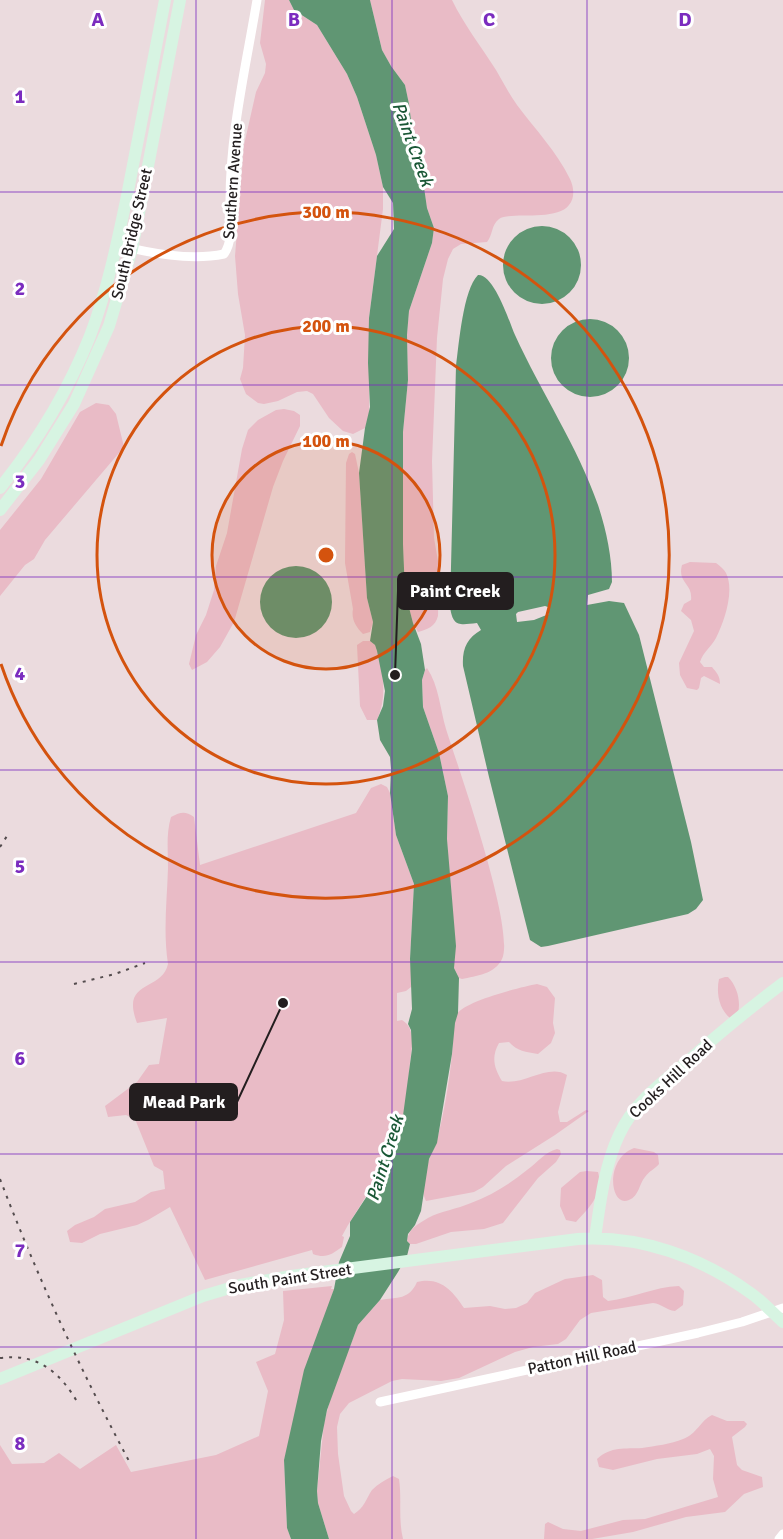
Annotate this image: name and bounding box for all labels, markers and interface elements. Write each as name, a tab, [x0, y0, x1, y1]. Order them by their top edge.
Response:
text: A	[92, 7, 105, 32]
text: B	[288, 7, 300, 32]
text: C	[483, 7, 495, 32]
text: D	[678, 7, 692, 32]
text: 1	[15, 84, 26, 109]
water label: Paint Creek	[388, 99, 439, 191]
street label: Southern Avenue	[219, 122, 247, 240]
street label: South Bridge Street	[107, 166, 157, 301]
text: 300 m	[302, 201, 350, 223]
text: 2	[15, 276, 25, 301]
text: 200 m	[302, 315, 350, 337]
text: 100 m	[302, 430, 350, 452]
text: 3	[15, 469, 25, 494]
centre of rings	[316, 545, 336, 565]
callout: Paint Creek	[398, 573, 513, 609]
text: Paint Creek	[410, 580, 501, 602]
text: 4	[15, 661, 26, 686]
text: 5	[15, 854, 25, 879]
street label: Cooks Hill Road	[625, 1035, 717, 1123]
text: 6	[15, 1046, 26, 1071]
callout: Mead Park	[130, 1084, 237, 1120]
text: Mead Park	[143, 1091, 226, 1113]
water label: Paint Creek	[362, 1111, 409, 1203]
text: 7	[15, 1238, 26, 1263]
street label: South Paint Street	[227, 1259, 353, 1299]
street label: Patton Hill Road	[526, 1337, 638, 1379]
text: 8	[15, 1431, 26, 1456]

